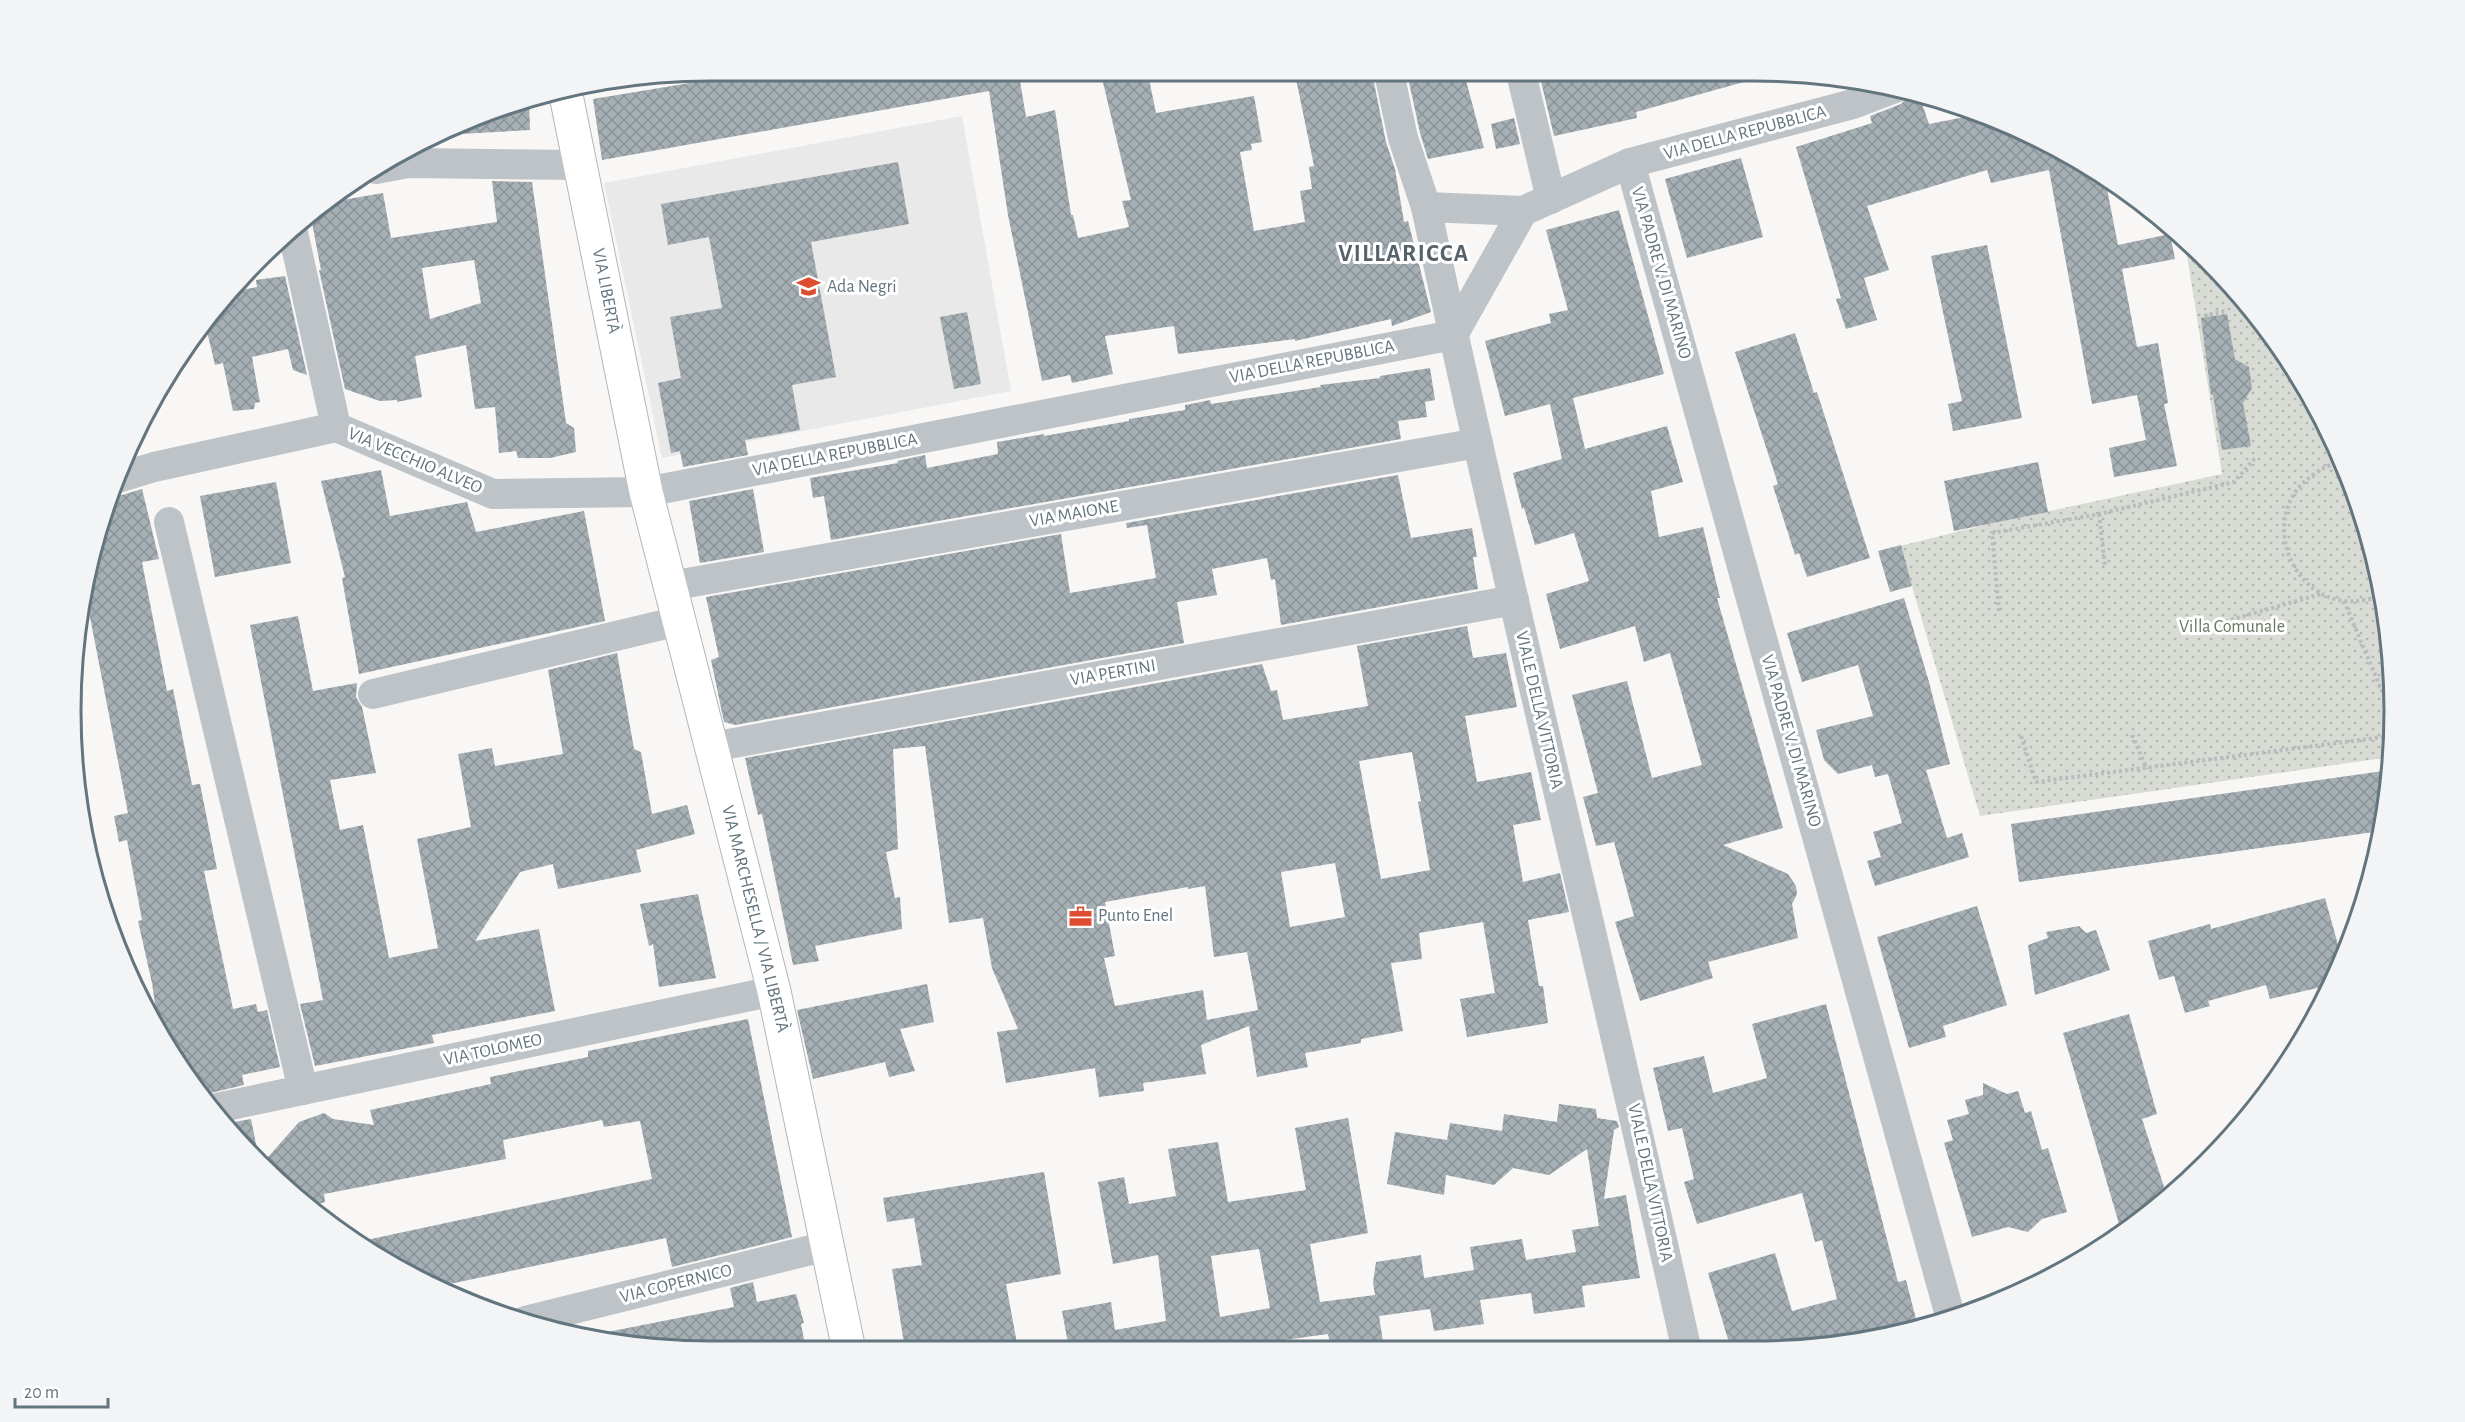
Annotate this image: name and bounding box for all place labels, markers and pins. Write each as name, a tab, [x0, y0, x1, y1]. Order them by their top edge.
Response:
school or university icon: Ada Negri	[796, 274, 822, 300]
place label: Ada Negri	[827, 278, 897, 296]
office icon: Punto Enel	[1067, 903, 1093, 929]
place label: Punto Enel	[1098, 907, 1173, 925]

